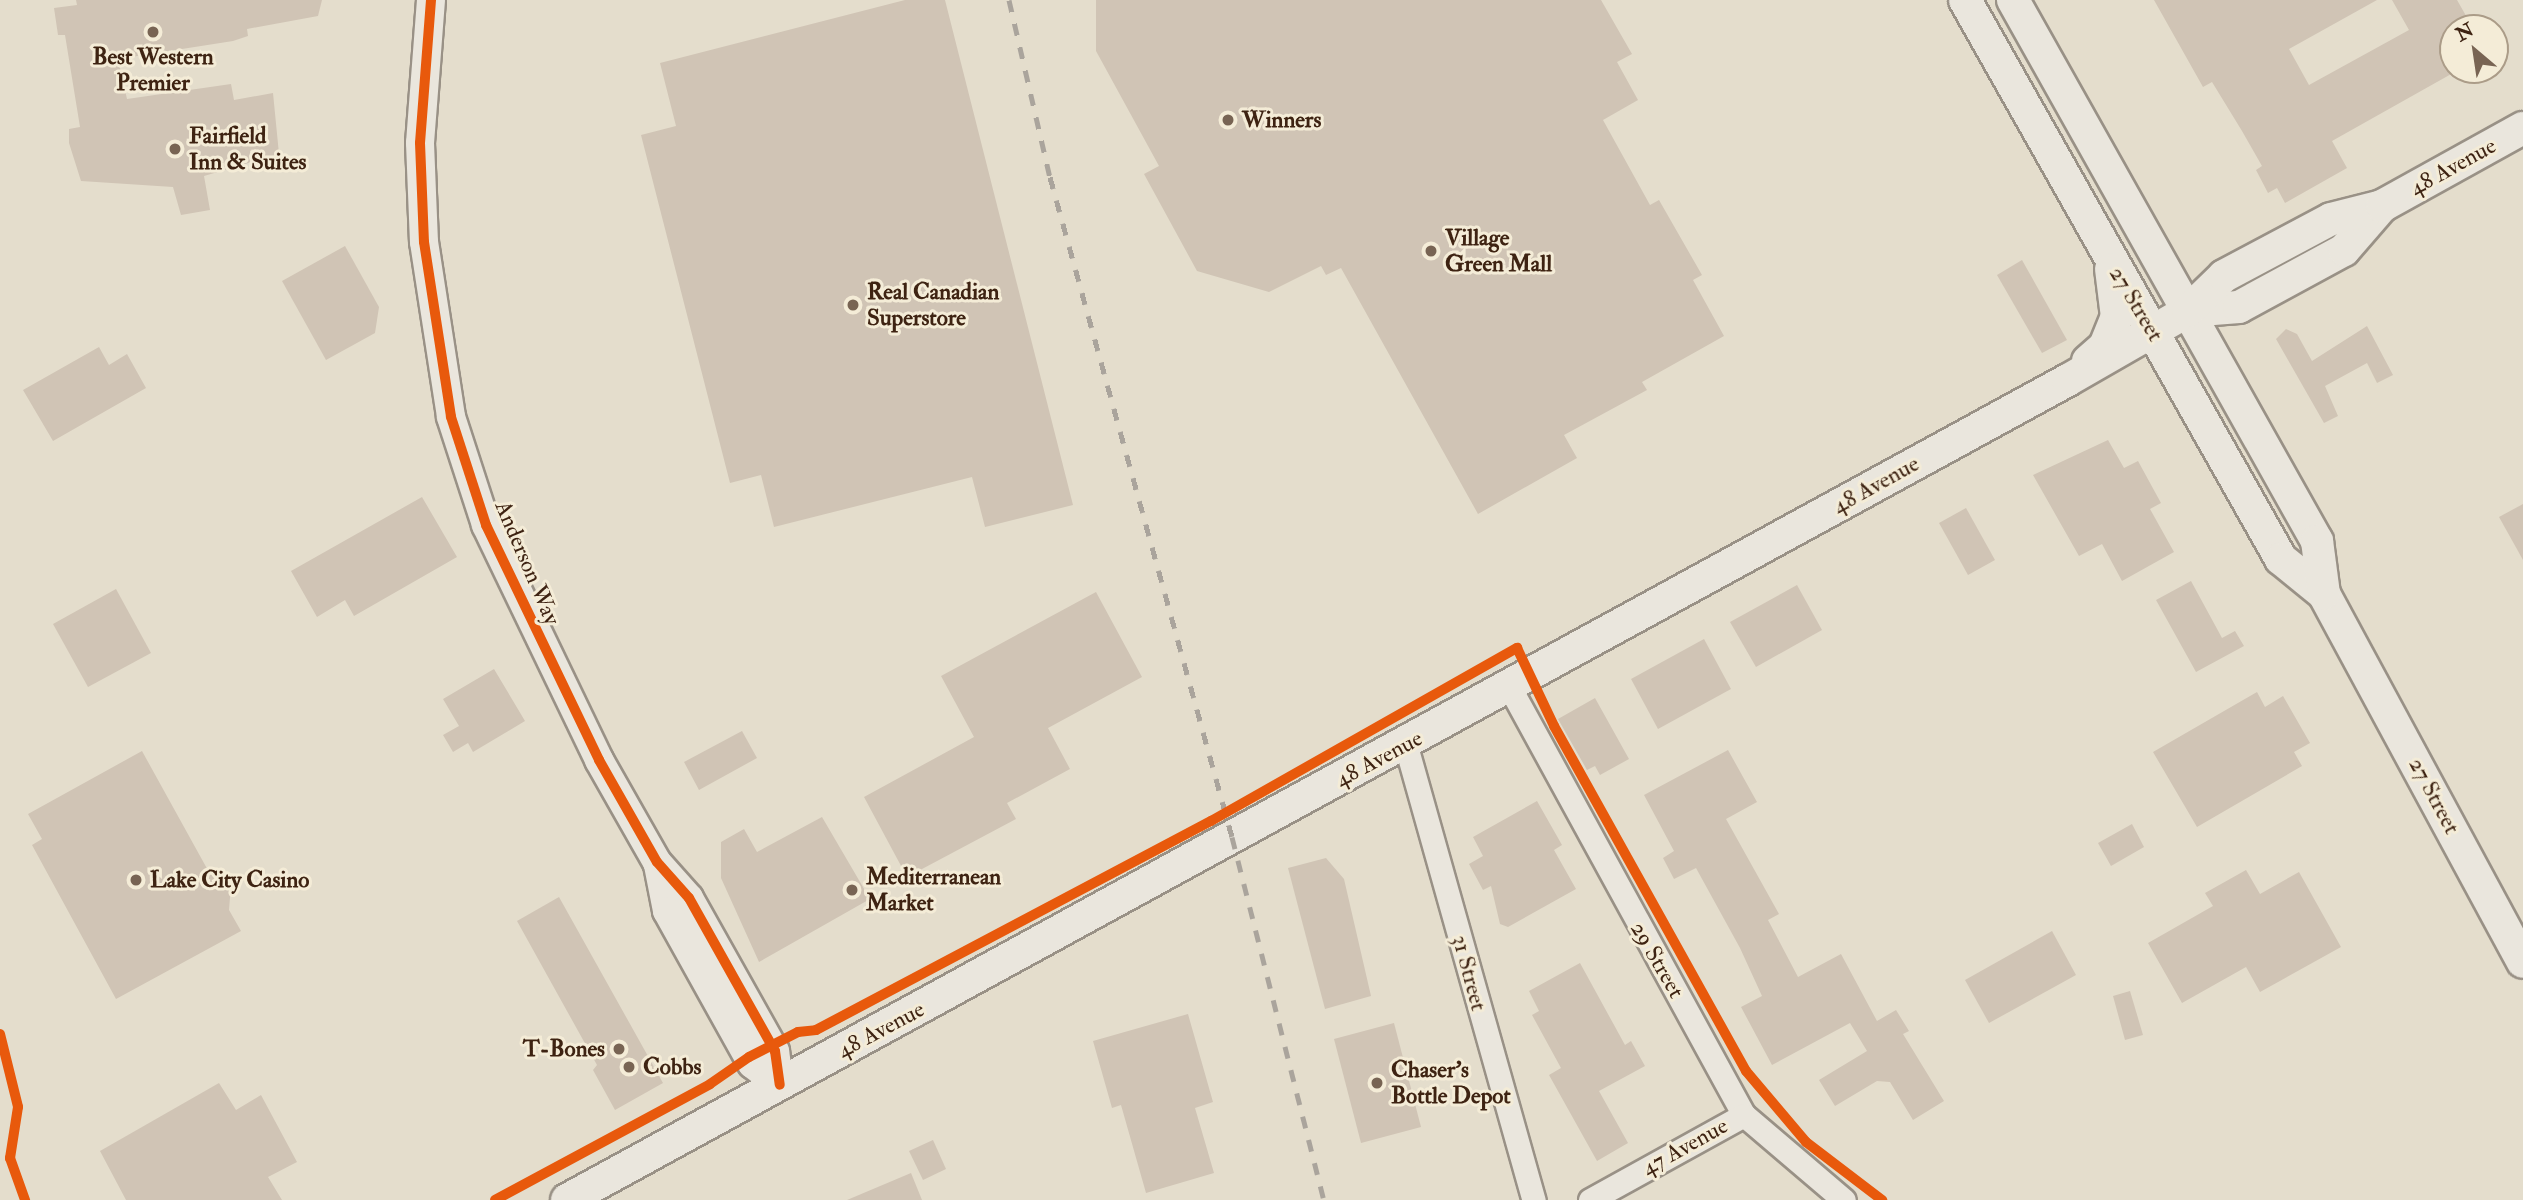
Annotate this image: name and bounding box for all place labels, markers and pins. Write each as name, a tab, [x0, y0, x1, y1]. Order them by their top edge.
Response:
marker: Best Western Premier	[145, 24, 161, 40]
place label: Best Western Premier	[92, 43, 214, 97]
place label: Winners	[1242, 106, 1321, 134]
marker: Winners	[1220, 112, 1236, 128]
place label: Fairfield Inn & Suites	[189, 122, 306, 176]
marker: Fairfield Inn & Suites	[167, 141, 183, 157]
place label: Village Green Mall	[1445, 224, 1552, 278]
marker: Village Green Mall	[1423, 243, 1439, 259]
place label: Real Canadian Superstore	[867, 278, 999, 332]
marker: Real Canadian Superstore	[845, 297, 861, 313]
place label: Mediterranean Market	[866, 863, 1001, 917]
place label: Lake City Casino	[150, 866, 309, 894]
marker: Lake City Casino	[128, 872, 144, 888]
marker: Mediterranean Market	[844, 882, 860, 898]
place label: T-Bones	[523, 1035, 605, 1063]
marker: T-Bones	[611, 1041, 627, 1057]
place label: Cobbs	[643, 1053, 701, 1081]
place label: Chaser's Bottle Depot	[1391, 1056, 1511, 1110]
marker: Cobbs	[621, 1059, 637, 1075]
marker: Chaser's Bottle Depot	[1369, 1075, 1385, 1091]

